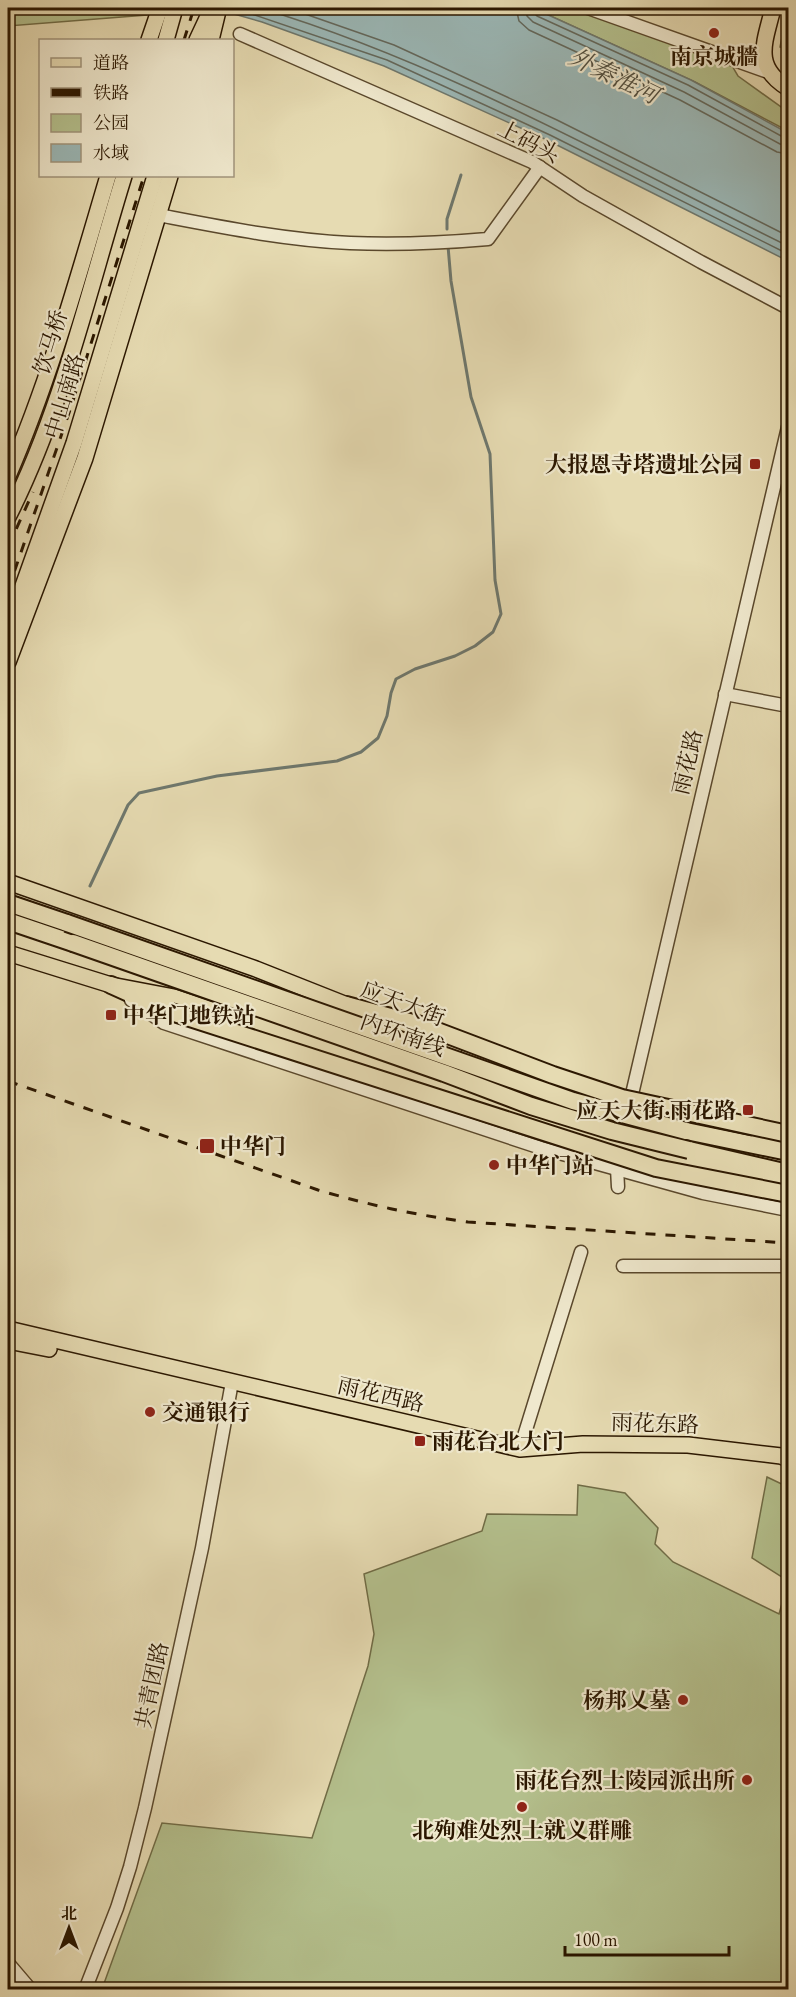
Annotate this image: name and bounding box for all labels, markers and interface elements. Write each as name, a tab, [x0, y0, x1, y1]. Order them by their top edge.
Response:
marker: 南京城牆	[707, 26, 721, 40]
legend	[39, 39, 234, 177]
water label: 外秦淮河	[564, 41, 668, 112]
place label: 南京城牆	[670, 42, 758, 71]
text: 道路	[93, 51, 129, 74]
text: 铁路	[93, 81, 129, 104]
text: 公园	[93, 111, 129, 134]
street label: 上码头	[493, 114, 565, 169]
text: 水域	[93, 141, 129, 164]
street label: 饮马桥	[27, 306, 74, 378]
street label: 中山南路	[38, 350, 91, 442]
place label: 大报恩寺塔遗址公园	[545, 450, 743, 479]
marker: 大报恩寺塔遗址公园	[748, 457, 762, 471]
street label: 雨花路	[666, 727, 709, 798]
street label: 应天大街	[357, 974, 449, 1033]
place label: 中华门地铁站	[123, 1001, 255, 1030]
street label: 内环南线	[357, 1006, 449, 1063]
marker: 中华门地铁站	[104, 1008, 118, 1022]
place label: 应天大街·雨花路	[576, 1096, 736, 1125]
marker: 应天大街·雨花路	[741, 1103, 755, 1117]
place label: 中华门	[220, 1132, 286, 1161]
marker: 中华门	[198, 1137, 216, 1155]
place label: 中华门站	[506, 1151, 594, 1180]
marker: 中华门站	[487, 1158, 501, 1172]
street label: 雨花西路	[335, 1370, 427, 1419]
place label: 交通银行	[162, 1398, 250, 1427]
marker: 交通银行	[143, 1405, 157, 1419]
street label: 雨花东路	[610, 1407, 699, 1440]
place label: 雨花台北大门	[432, 1427, 564, 1456]
marker: 雨花台北大门	[413, 1434, 427, 1448]
street label: 共青团路	[128, 1639, 175, 1731]
place label: 杨邦乂墓	[583, 1686, 671, 1715]
marker: 杨邦乂墓	[676, 1693, 690, 1707]
place label: 雨花台烈士陵园派出所	[515, 1766, 735, 1795]
marker: 雨花台烈士陵园派出所	[740, 1773, 754, 1787]
marker: 北殉难处烈士就义群雕	[515, 1800, 529, 1814]
place label: 北殉难处烈士就义群雕	[412, 1816, 632, 1845]
north arrow	[39, 1898, 99, 1958]
text: 北	[61, 1903, 77, 1924]
scale bar	[565, 1919, 728, 1957]
text: 100 m	[574, 1928, 618, 1951]

